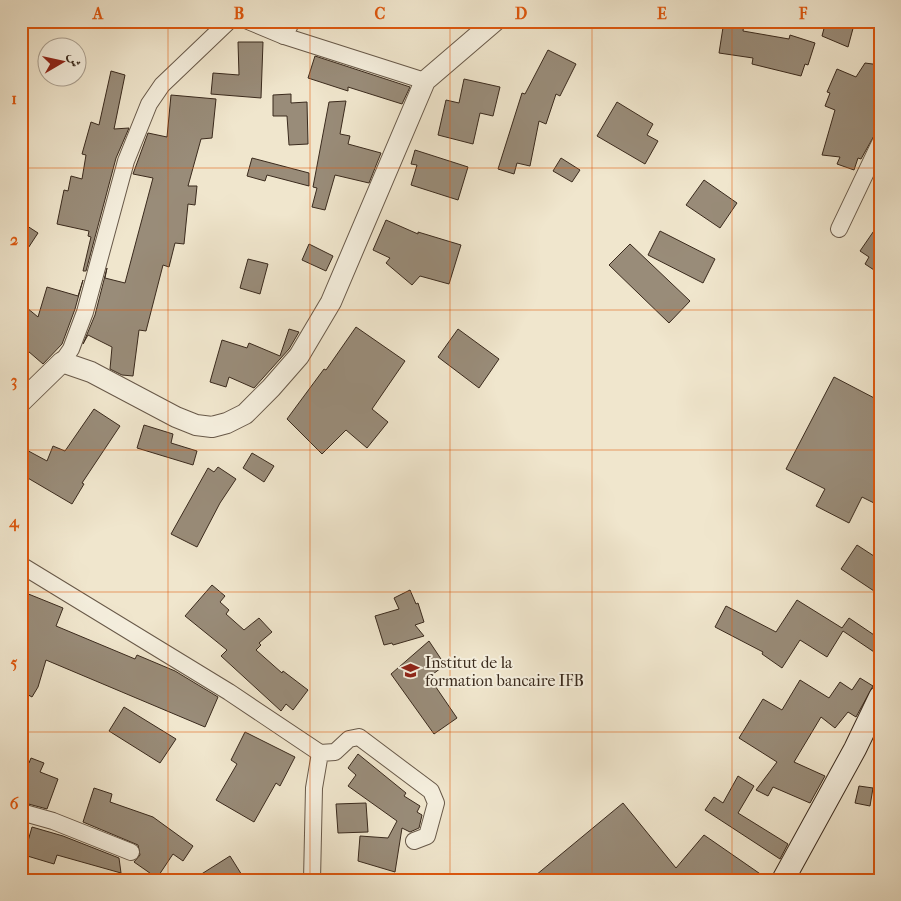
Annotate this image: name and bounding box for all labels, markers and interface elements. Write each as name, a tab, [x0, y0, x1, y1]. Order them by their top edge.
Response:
text: A	[92, 4, 104, 23]
text: B	[234, 4, 244, 23]
text: C	[375, 4, 386, 23]
text: D	[515, 4, 527, 23]
text: E	[657, 4, 667, 23]
text: F	[798, 4, 808, 23]
north arrow	[38, 38, 88, 88]
text: ش	[65, 52, 84, 68]
text: 1	[11, 89, 17, 108]
text: 2	[10, 230, 18, 249]
text: 3	[11, 371, 17, 391]
text: 4	[8, 512, 20, 532]
text: 5	[11, 653, 18, 672]
place label: Institut de la formation bancaire IFB	[425, 653, 584, 690]
school or university icon: Institut de la formation bancaire IFB	[401, 661, 421, 681]
text: 6	[10, 794, 19, 813]

